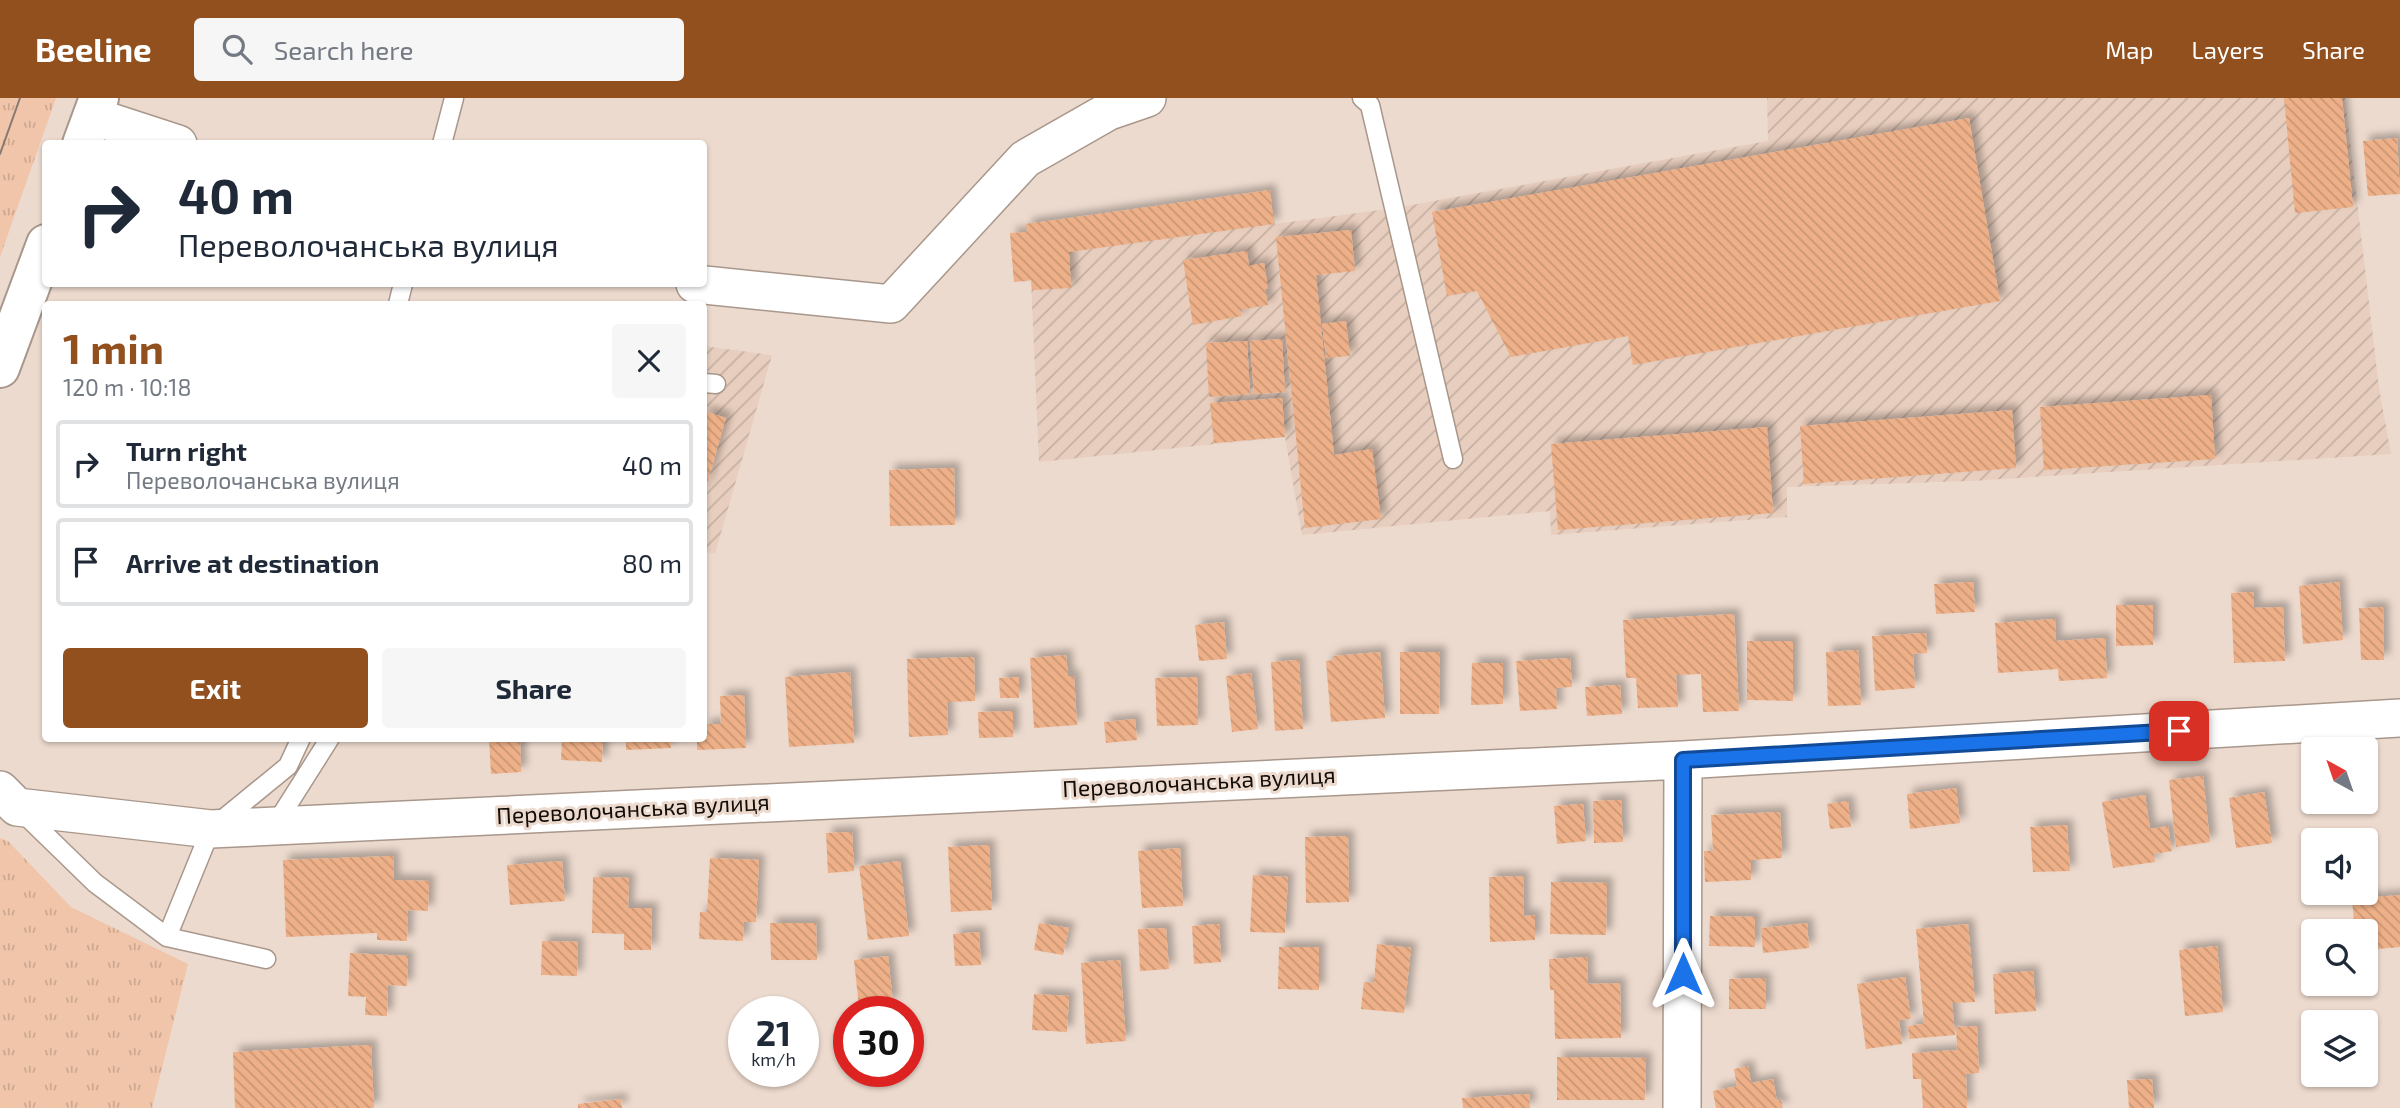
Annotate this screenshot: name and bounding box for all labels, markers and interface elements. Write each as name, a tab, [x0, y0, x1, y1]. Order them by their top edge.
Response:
search box	[194, 18, 684, 81]
text: Beeline	[35, 29, 152, 69]
icon: search	[218, 30, 256, 68]
text: Search here	[274, 34, 413, 65]
text: Map	[2105, 35, 2153, 64]
text: Layers	[2191, 35, 2264, 64]
text: Share	[2302, 35, 2365, 64]
text: 40 m	[178, 165, 294, 224]
icon: right	[63, 168, 154, 259]
text: Переволочанська вулиця	[178, 225, 559, 263]
text: 1 min	[63, 322, 164, 372]
button: close	[612, 324, 686, 398]
text: 120 m · 10:18	[63, 373, 191, 401]
text: Turn right	[126, 435, 247, 466]
icon: right	[67, 445, 105, 483]
text: 40 m	[622, 449, 682, 480]
text: Переволочанська вулиця	[126, 466, 400, 494]
icon: arrive	[67, 543, 105, 581]
text: Arrive at destination	[126, 547, 379, 578]
text: 80 m	[622, 547, 682, 578]
button: Exit	[63, 648, 368, 728]
button: Share	[382, 648, 686, 728]
pin	[2149, 701, 2209, 761]
icon: arrive	[2160, 712, 2198, 750]
north arrow	[2301, 737, 2378, 814]
map controls	[2301, 737, 2378, 1087]
street label: Переволочанська вулиця	[1062, 760, 1336, 803]
street label: Переволочанська вулиця	[496, 787, 770, 830]
button: sound	[2301, 828, 2378, 905]
button: search	[2301, 919, 2378, 996]
position arrow	[1646, 937, 1720, 1011]
speed limit sign: 30	[833, 996, 924, 1087]
button: layers	[2301, 1010, 2378, 1087]
text: 21	[756, 1011, 791, 1053]
text: km/h	[751, 1048, 796, 1070]

